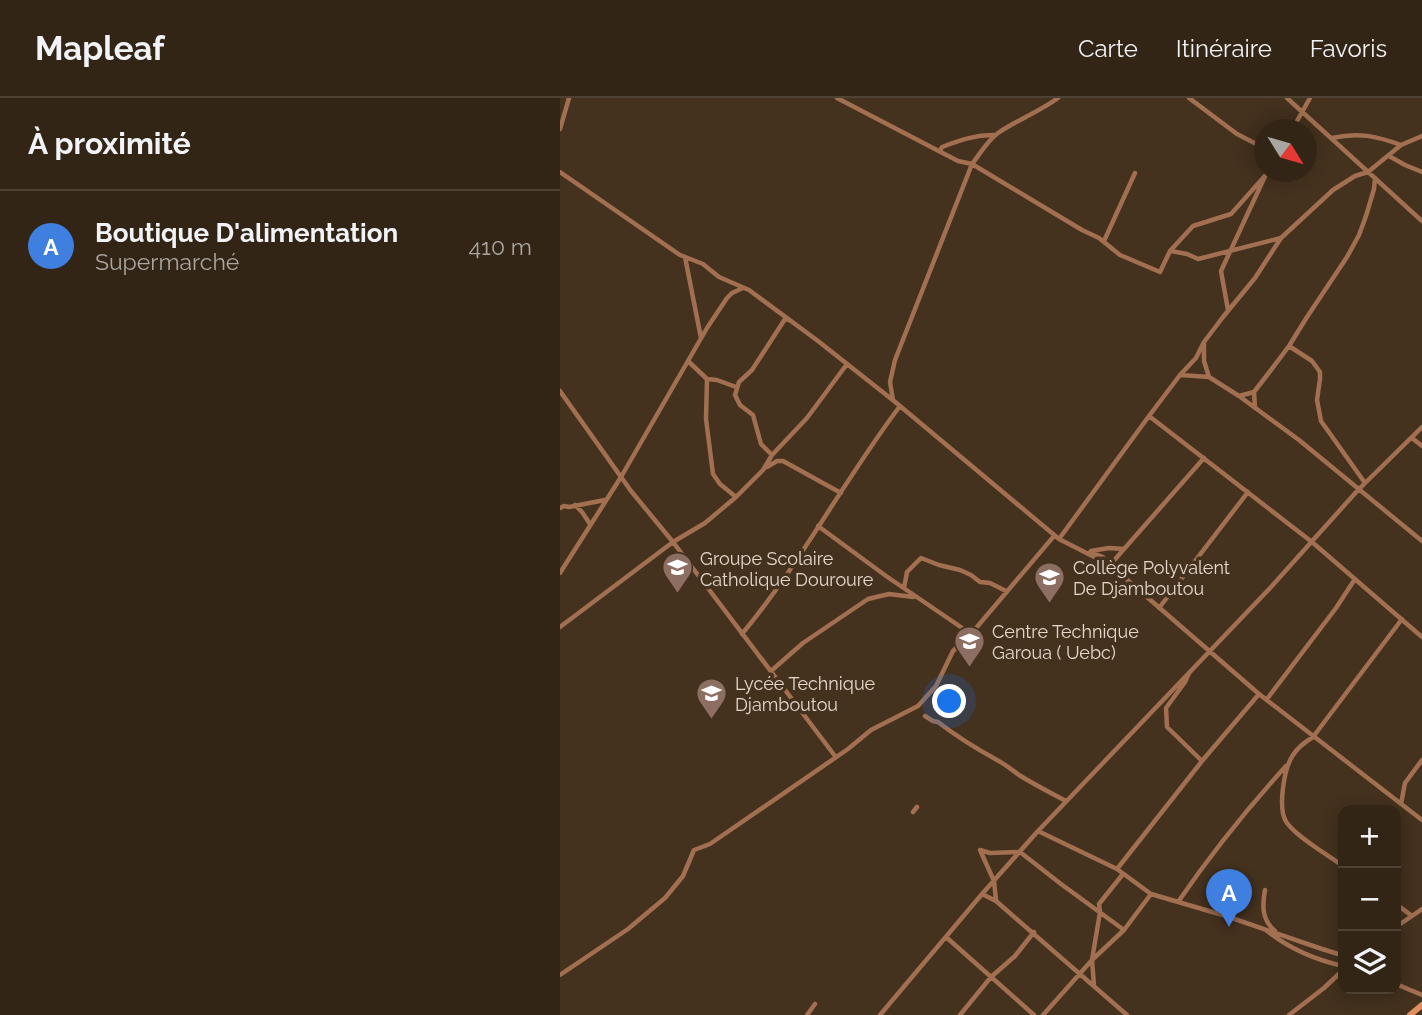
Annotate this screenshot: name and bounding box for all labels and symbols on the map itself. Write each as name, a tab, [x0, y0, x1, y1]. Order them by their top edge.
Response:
north arrow	[1254, 119, 1317, 182]
place label: Groupe Scolaire Catholique Douroure	[700, 548, 874, 590]
school or university icon: Groupe Scolaire Catholique Douroure	[660, 551, 694, 595]
place label: Collège Polyvalent De Djamboutou	[1073, 557, 1230, 599]
school or university icon: Collège Polyvalent De Djamboutou	[1033, 560, 1067, 604]
place label: Centre Technique Garoua ( Uebc)	[992, 621, 1139, 663]
school or university icon: Centre Technique Garoua ( Uebc)	[952, 624, 986, 668]
place label: Lycée Technique Djamboutou	[735, 673, 876, 715]
school or university icon: Lycée Technique Djamboutou	[695, 676, 729, 720]
your location	[932, 684, 966, 718]
pin: A	[1206, 869, 1252, 927]

